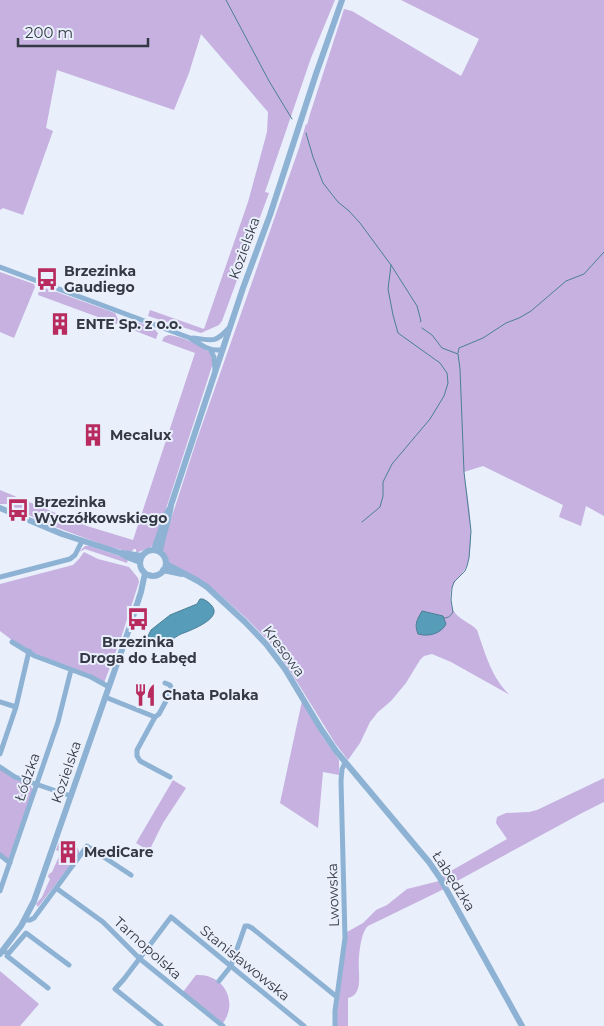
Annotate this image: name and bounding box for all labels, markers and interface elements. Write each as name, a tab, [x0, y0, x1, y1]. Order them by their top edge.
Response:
scale bar	[18, 15, 148, 47]
text: 200 m	[25, 23, 73, 42]
street label: Kozielska	[224, 214, 264, 282]
place label: Brzezinka Gaudiego	[64, 262, 136, 296]
bus stop icon: Brzezinka Gaudiego	[34, 266, 60, 292]
building icon: ENTE Sp. z o.o.	[47, 311, 73, 337]
place label: ENTE Sp. z o.o.	[76, 315, 182, 333]
building icon: Mecalux	[80, 422, 106, 448]
place label: Mecalux	[110, 426, 172, 444]
place label: Brzezinka Wyczółkowskiego	[34, 493, 167, 527]
bus stop icon: Brzezinka Wyczółkowskiego	[5, 497, 31, 523]
bus stop icon: Brzezinka Droga do Łabęd	[125, 606, 151, 632]
street label: Kresowa	[259, 622, 309, 680]
place label: Brzezinka Droga do Łabęd	[79, 633, 197, 667]
restaurant icon: Chata Polaka	[132, 682, 158, 708]
place label: Chata Polaka	[162, 686, 259, 704]
street label: Kozielska	[47, 738, 85, 806]
street label: Łódzka	[10, 750, 44, 804]
building icon: MediCare	[55, 839, 81, 865]
place label: MediCare	[84, 843, 154, 861]
street label: Łabędzka	[428, 848, 480, 914]
street label: Lwowska	[323, 863, 343, 927]
street label: Tarnopolska	[110, 913, 186, 983]
street label: Stanisławowska	[196, 921, 294, 1005]

